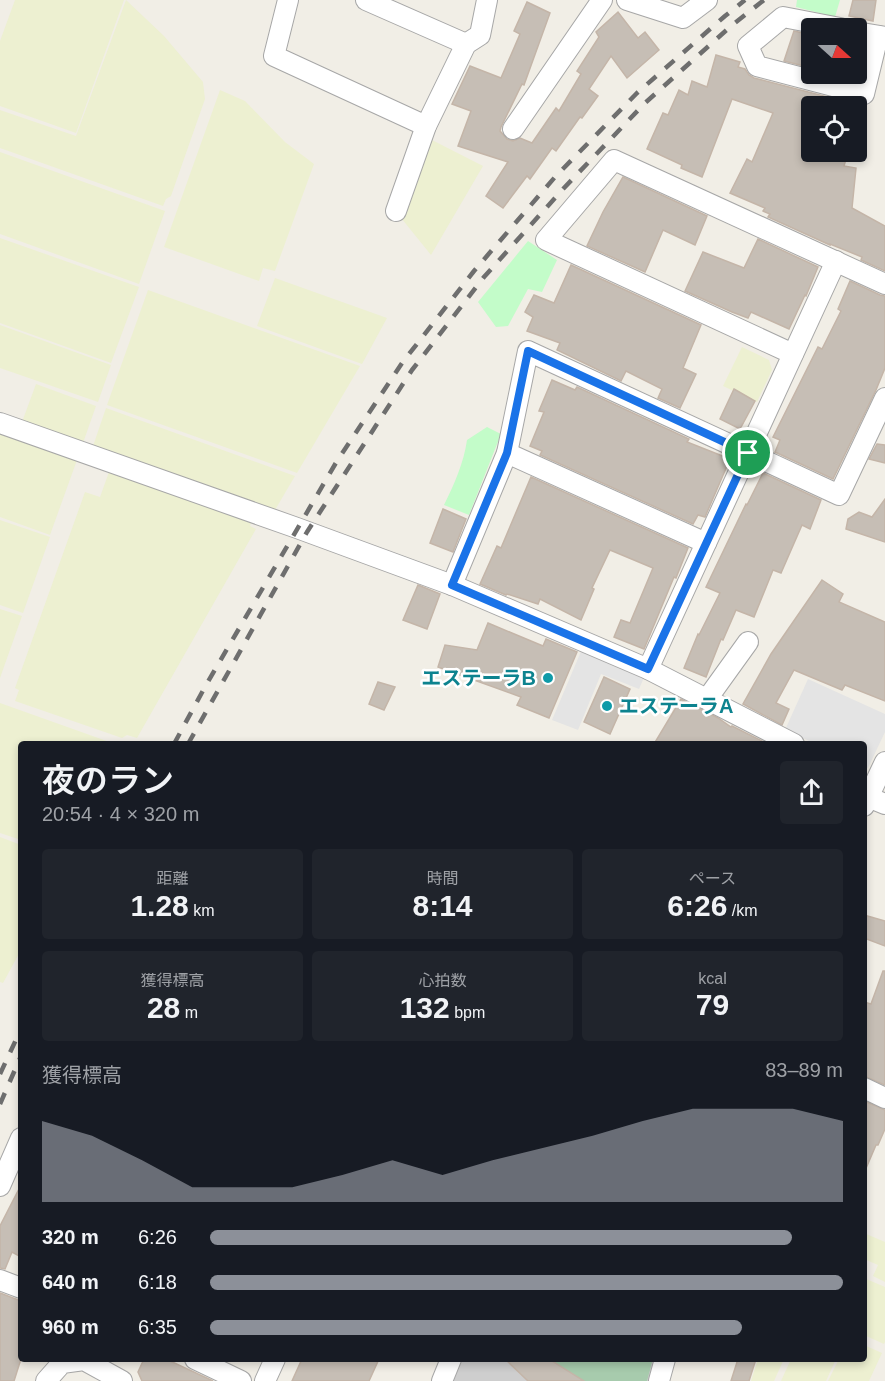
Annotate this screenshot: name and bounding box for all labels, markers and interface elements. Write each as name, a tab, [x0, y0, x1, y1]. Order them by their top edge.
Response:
north arrow	[801, 18, 867, 84]
map controls	[801, 18, 867, 162]
button: locate	[801, 96, 867, 162]
pin	[722, 427, 773, 478]
icon: arrive	[731, 436, 764, 469]
place label: エステーラB	[422, 667, 536, 689]
marker: エステーラB	[541, 671, 555, 685]
place label: エステーラA	[619, 695, 733, 717]
marker: エステーラA	[600, 699, 614, 713]
button: share	[780, 761, 843, 824]
text: 夜のラン	[42, 762, 174, 799]
text: 20:54 · 4 × 320 m	[42, 803, 199, 825]
text: 距離	[156, 870, 189, 887]
text: 時間	[426, 870, 459, 887]
text: ペース	[689, 870, 736, 887]
text: 1.28	[130, 889, 189, 922]
text: 8:14	[412, 889, 473, 922]
text: 6:26	[667, 889, 727, 922]
text: km	[189, 902, 215, 919]
text: /km	[727, 902, 758, 919]
text: kcal	[698, 970, 727, 987]
text: 獲得標高	[140, 972, 205, 989]
text: 心拍数	[418, 972, 467, 989]
text: 79	[696, 988, 729, 1021]
text: 28	[147, 991, 180, 1024]
text: 132	[400, 991, 450, 1024]
text: m	[180, 1004, 198, 1021]
text: bpm	[450, 1004, 485, 1021]
text: 83–89 m	[765, 1059, 843, 1081]
text: 獲得標高	[42, 1064, 122, 1086]
text: 320 m	[42, 1226, 99, 1248]
text: 6:26	[138, 1226, 177, 1248]
text: 640 m	[42, 1271, 99, 1293]
text: 6:18	[138, 1271, 177, 1293]
text: 960 m	[42, 1316, 99, 1338]
text: 6:35	[138, 1316, 177, 1338]

